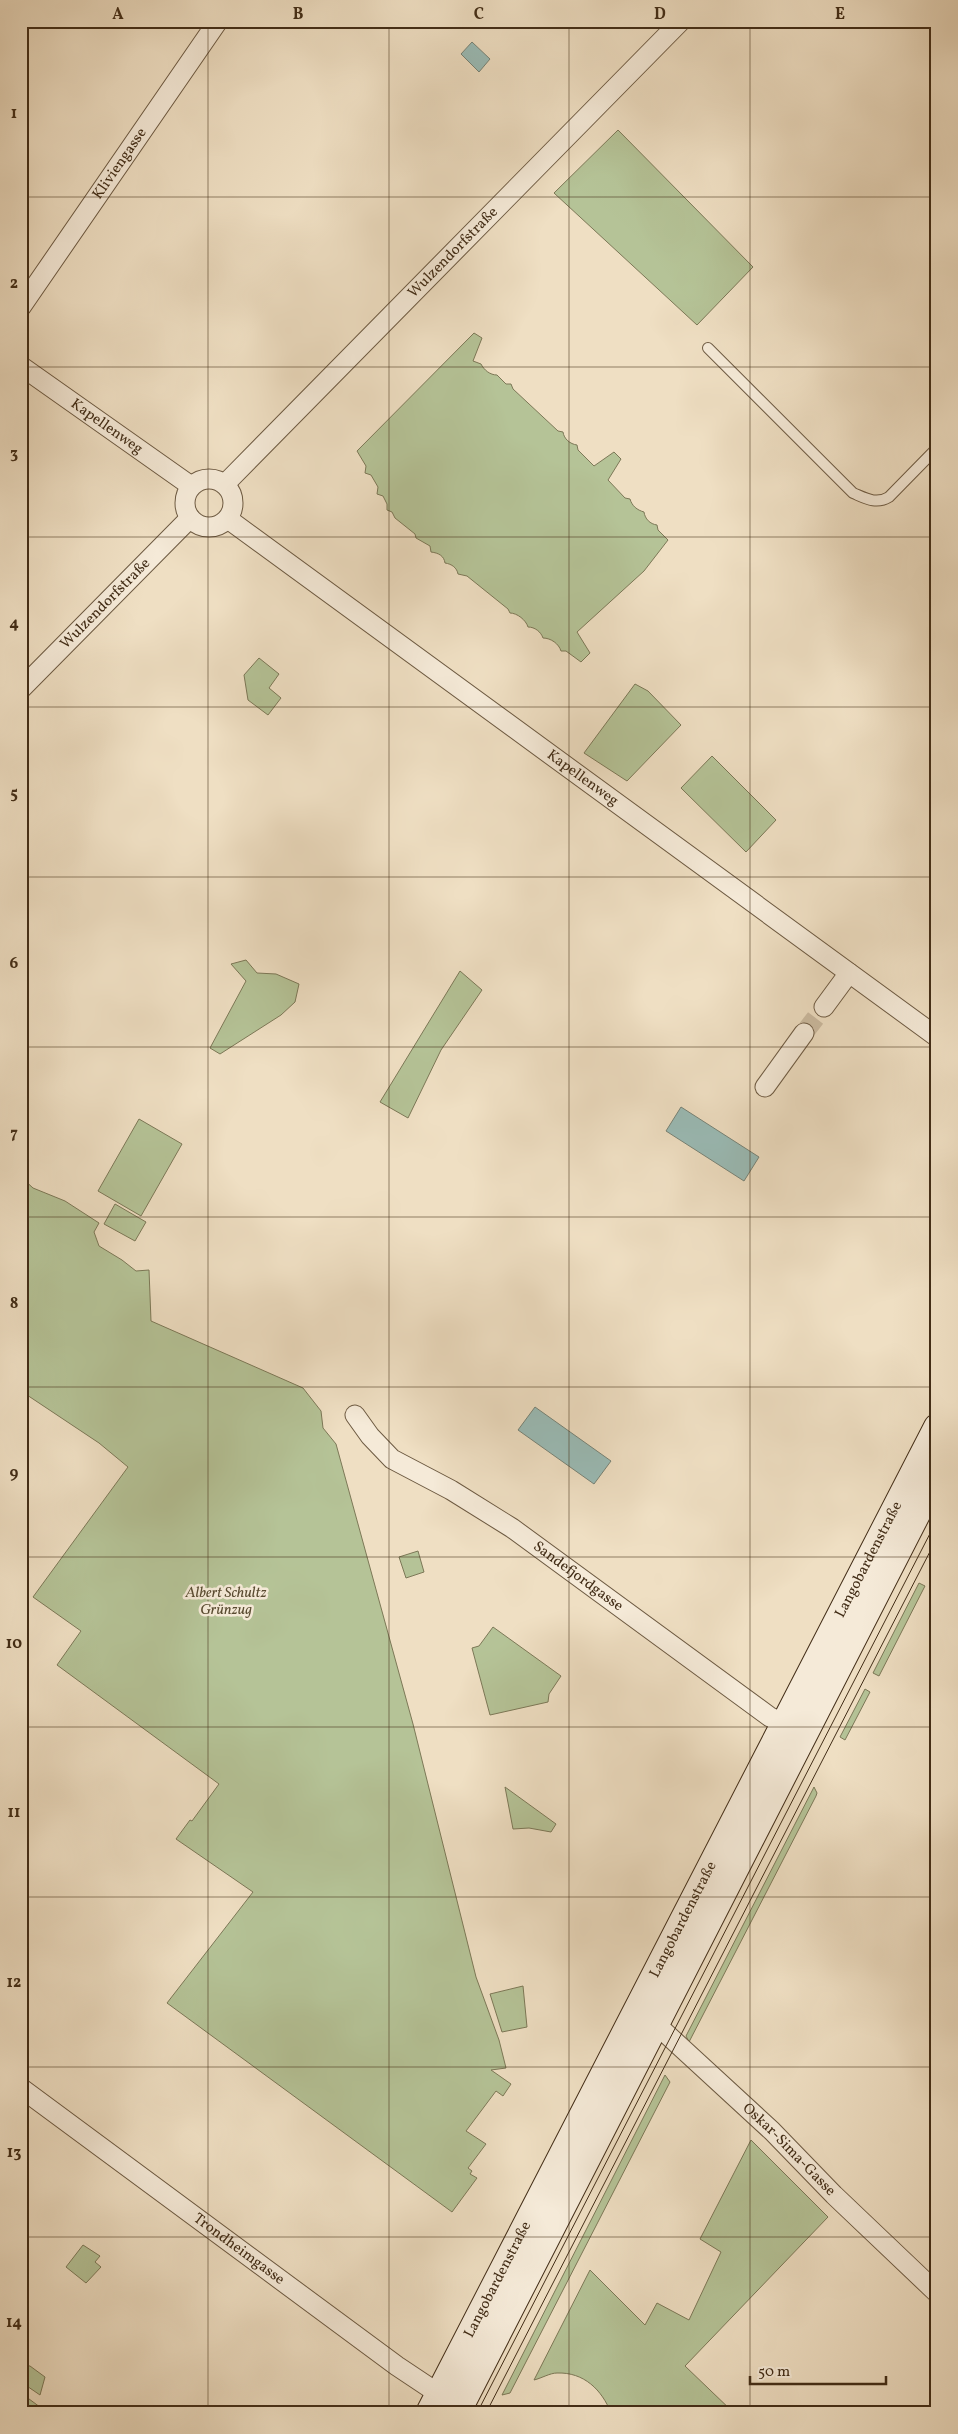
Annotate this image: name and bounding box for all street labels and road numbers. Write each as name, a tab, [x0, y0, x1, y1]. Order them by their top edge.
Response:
street label: Kliviengasse	[88, 124, 152, 204]
street label: Wulzendorfstraße	[403, 202, 503, 303]
street label: Kapellenweg	[66, 394, 147, 460]
street label: Wulzendorfstraße	[56, 553, 155, 654]
street label: Kapellenweg	[542, 745, 623, 811]
street label: Langobardenstraße	[830, 1498, 907, 1622]
street label: Sandefjordgasse	[529, 1536, 627, 1617]
street label: Langobardenstraße	[644, 1858, 722, 1982]
street label: Oskar-Sima-Gasse	[738, 2098, 840, 2201]
street label: Trondheimgasse	[189, 2208, 289, 2290]
street label: Langobardenstraße	[459, 2218, 536, 2342]

